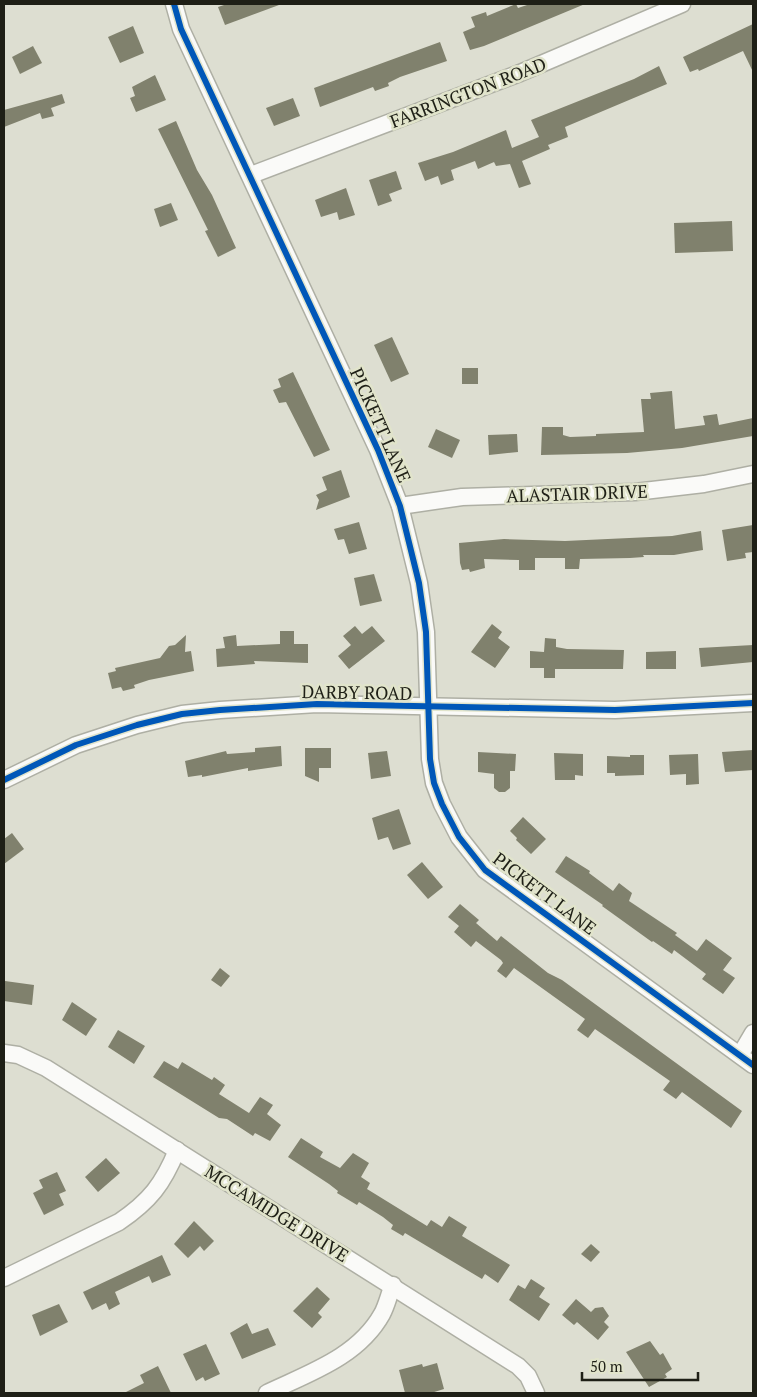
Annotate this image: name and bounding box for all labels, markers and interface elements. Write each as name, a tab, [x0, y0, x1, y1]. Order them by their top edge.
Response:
street label: FARRINGTON ROAD	[386, 51, 550, 133]
street label: PICKETT LANE	[345, 364, 417, 486]
street label: ALASTAIR DRIVE	[506, 479, 648, 507]
street label: DARBY ROAD	[301, 679, 413, 705]
street label: PICKETT LANE	[489, 846, 601, 940]
street label: MCCAMIDGE DRIVE	[200, 1159, 354, 1267]
scale bar	[582, 1350, 698, 1382]
text: 50 m	[590, 1356, 623, 1376]

